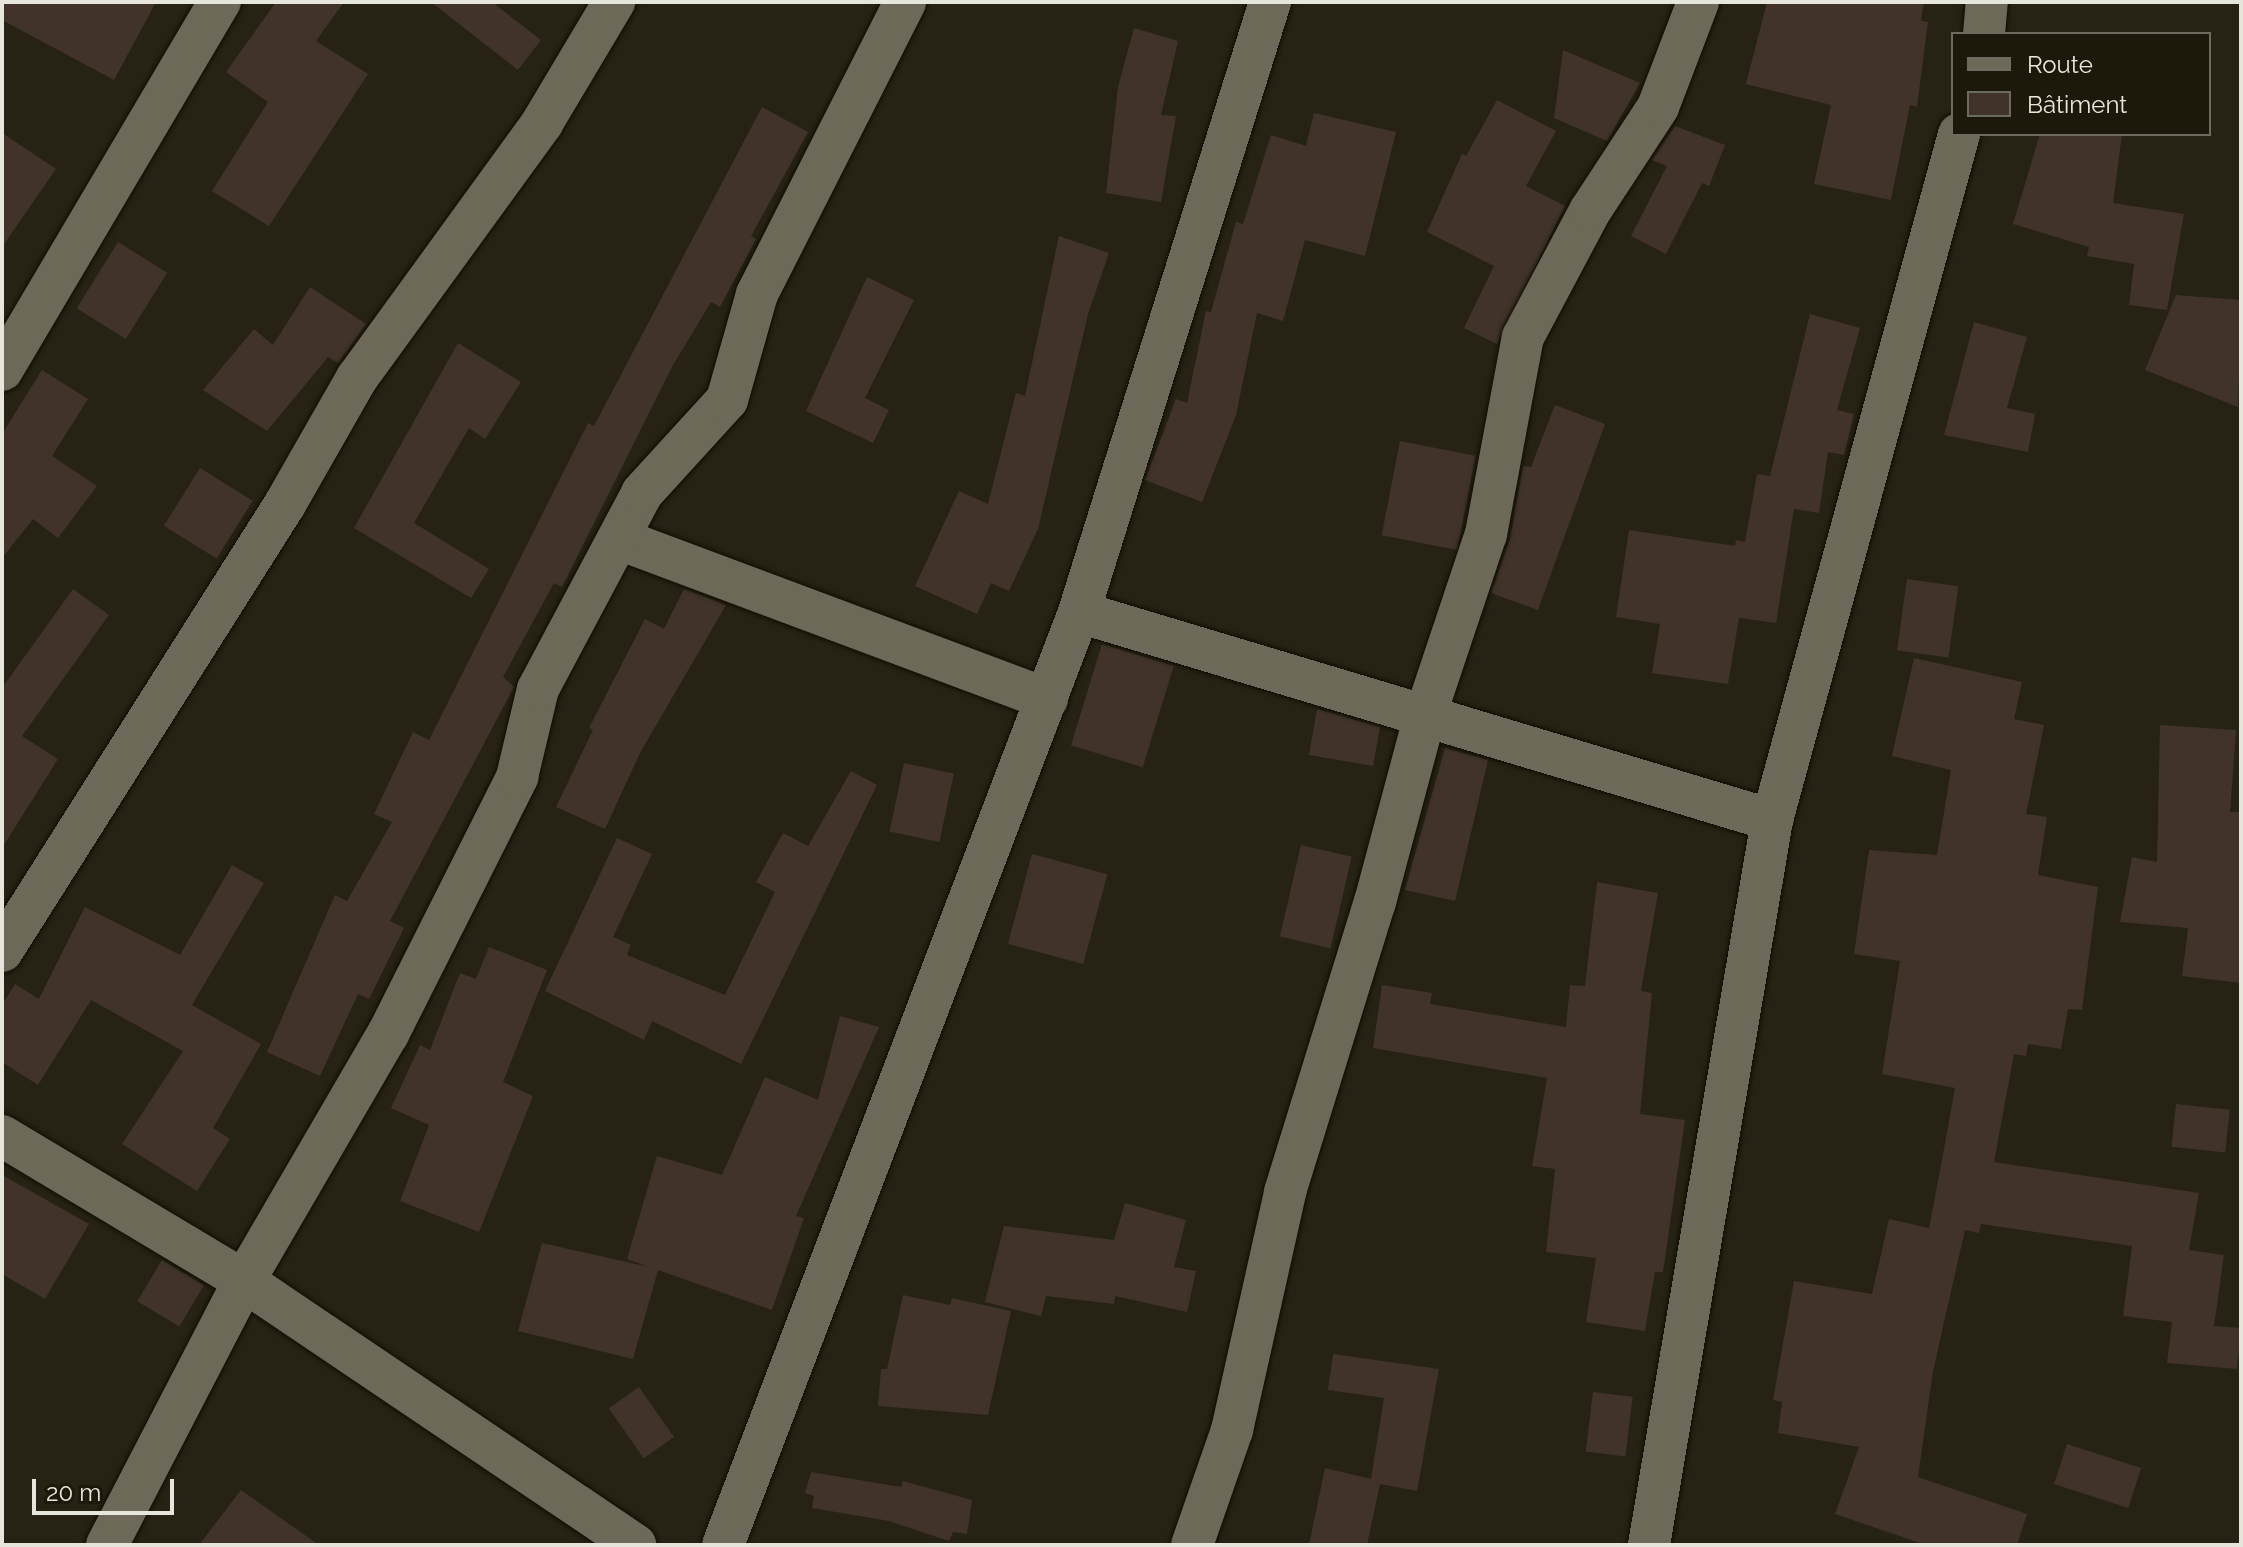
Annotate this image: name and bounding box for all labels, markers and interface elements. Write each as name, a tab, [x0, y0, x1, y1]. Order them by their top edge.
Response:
legend	[1951, 32, 2211, 136]
text: Route	[2027, 50, 2093, 79]
text: Bâtiment	[2027, 90, 2127, 119]
scale bar	[36, 1463, 178, 1513]
text: 20 m	[46, 1478, 101, 1507]

